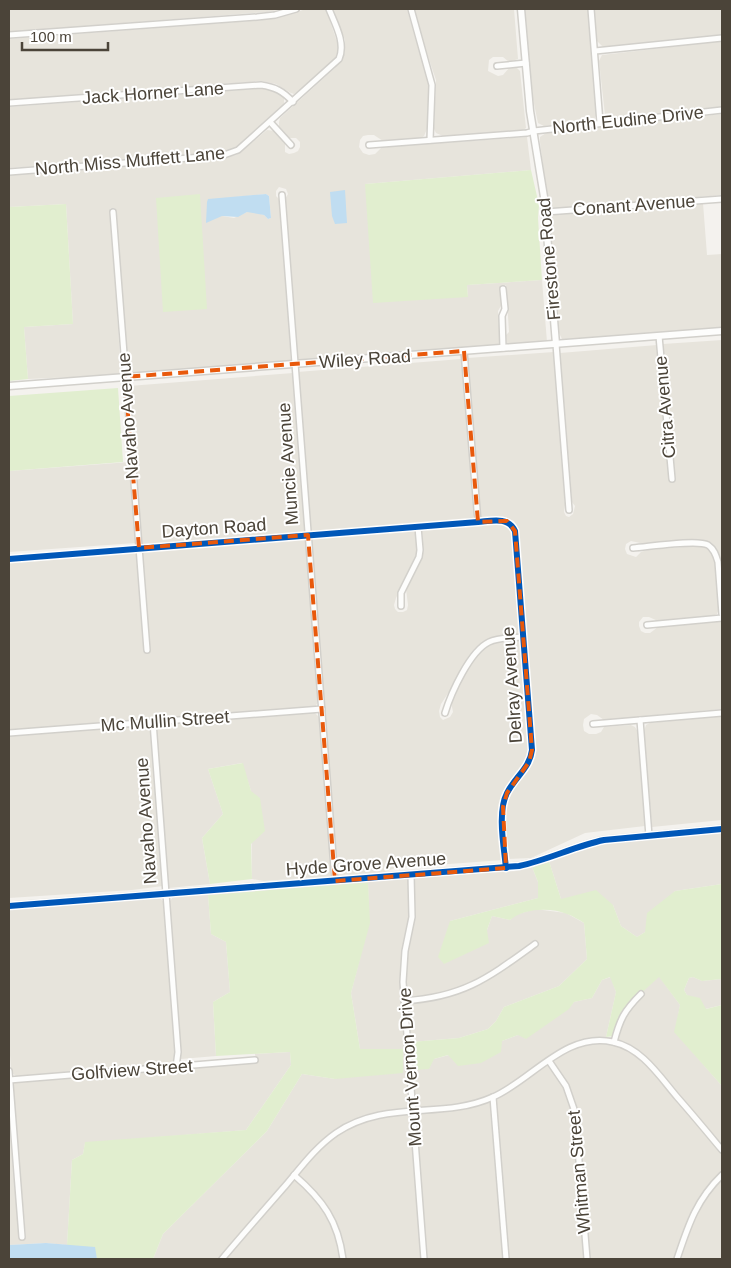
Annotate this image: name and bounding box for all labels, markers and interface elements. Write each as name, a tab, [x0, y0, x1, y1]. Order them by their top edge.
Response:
scale bar	[22, 20, 109, 52]
text: 100 m	[30, 28, 72, 45]
street label: Jack Horner Lane	[81, 78, 225, 108]
street label: North Eudine Drive	[551, 102, 705, 138]
street label: North Miss Muffett Lane	[34, 143, 226, 179]
street label: Conant Avenue	[572, 191, 696, 219]
street label: Firestone Road	[534, 197, 564, 321]
street label: Wiley Road	[318, 346, 412, 372]
street label: Navaho Avenue	[114, 352, 142, 480]
street label: Citra Avenue	[651, 355, 679, 459]
street label: Muncie Avenue	[274, 402, 302, 526]
street label: Dayton Road	[161, 514, 267, 542]
street label: Delray Avenue	[498, 626, 526, 744]
street label: Mc Mullin Street	[100, 707, 230, 735]
street label: Navaho Avenue	[132, 757, 160, 885]
street label: Hyde Grove Avenue	[285, 848, 447, 880]
street label: Mount Vernon Drive	[394, 987, 426, 1147]
street label: Golfview Street	[70, 1056, 194, 1084]
street label: Whitman Street	[564, 1109, 594, 1235]

